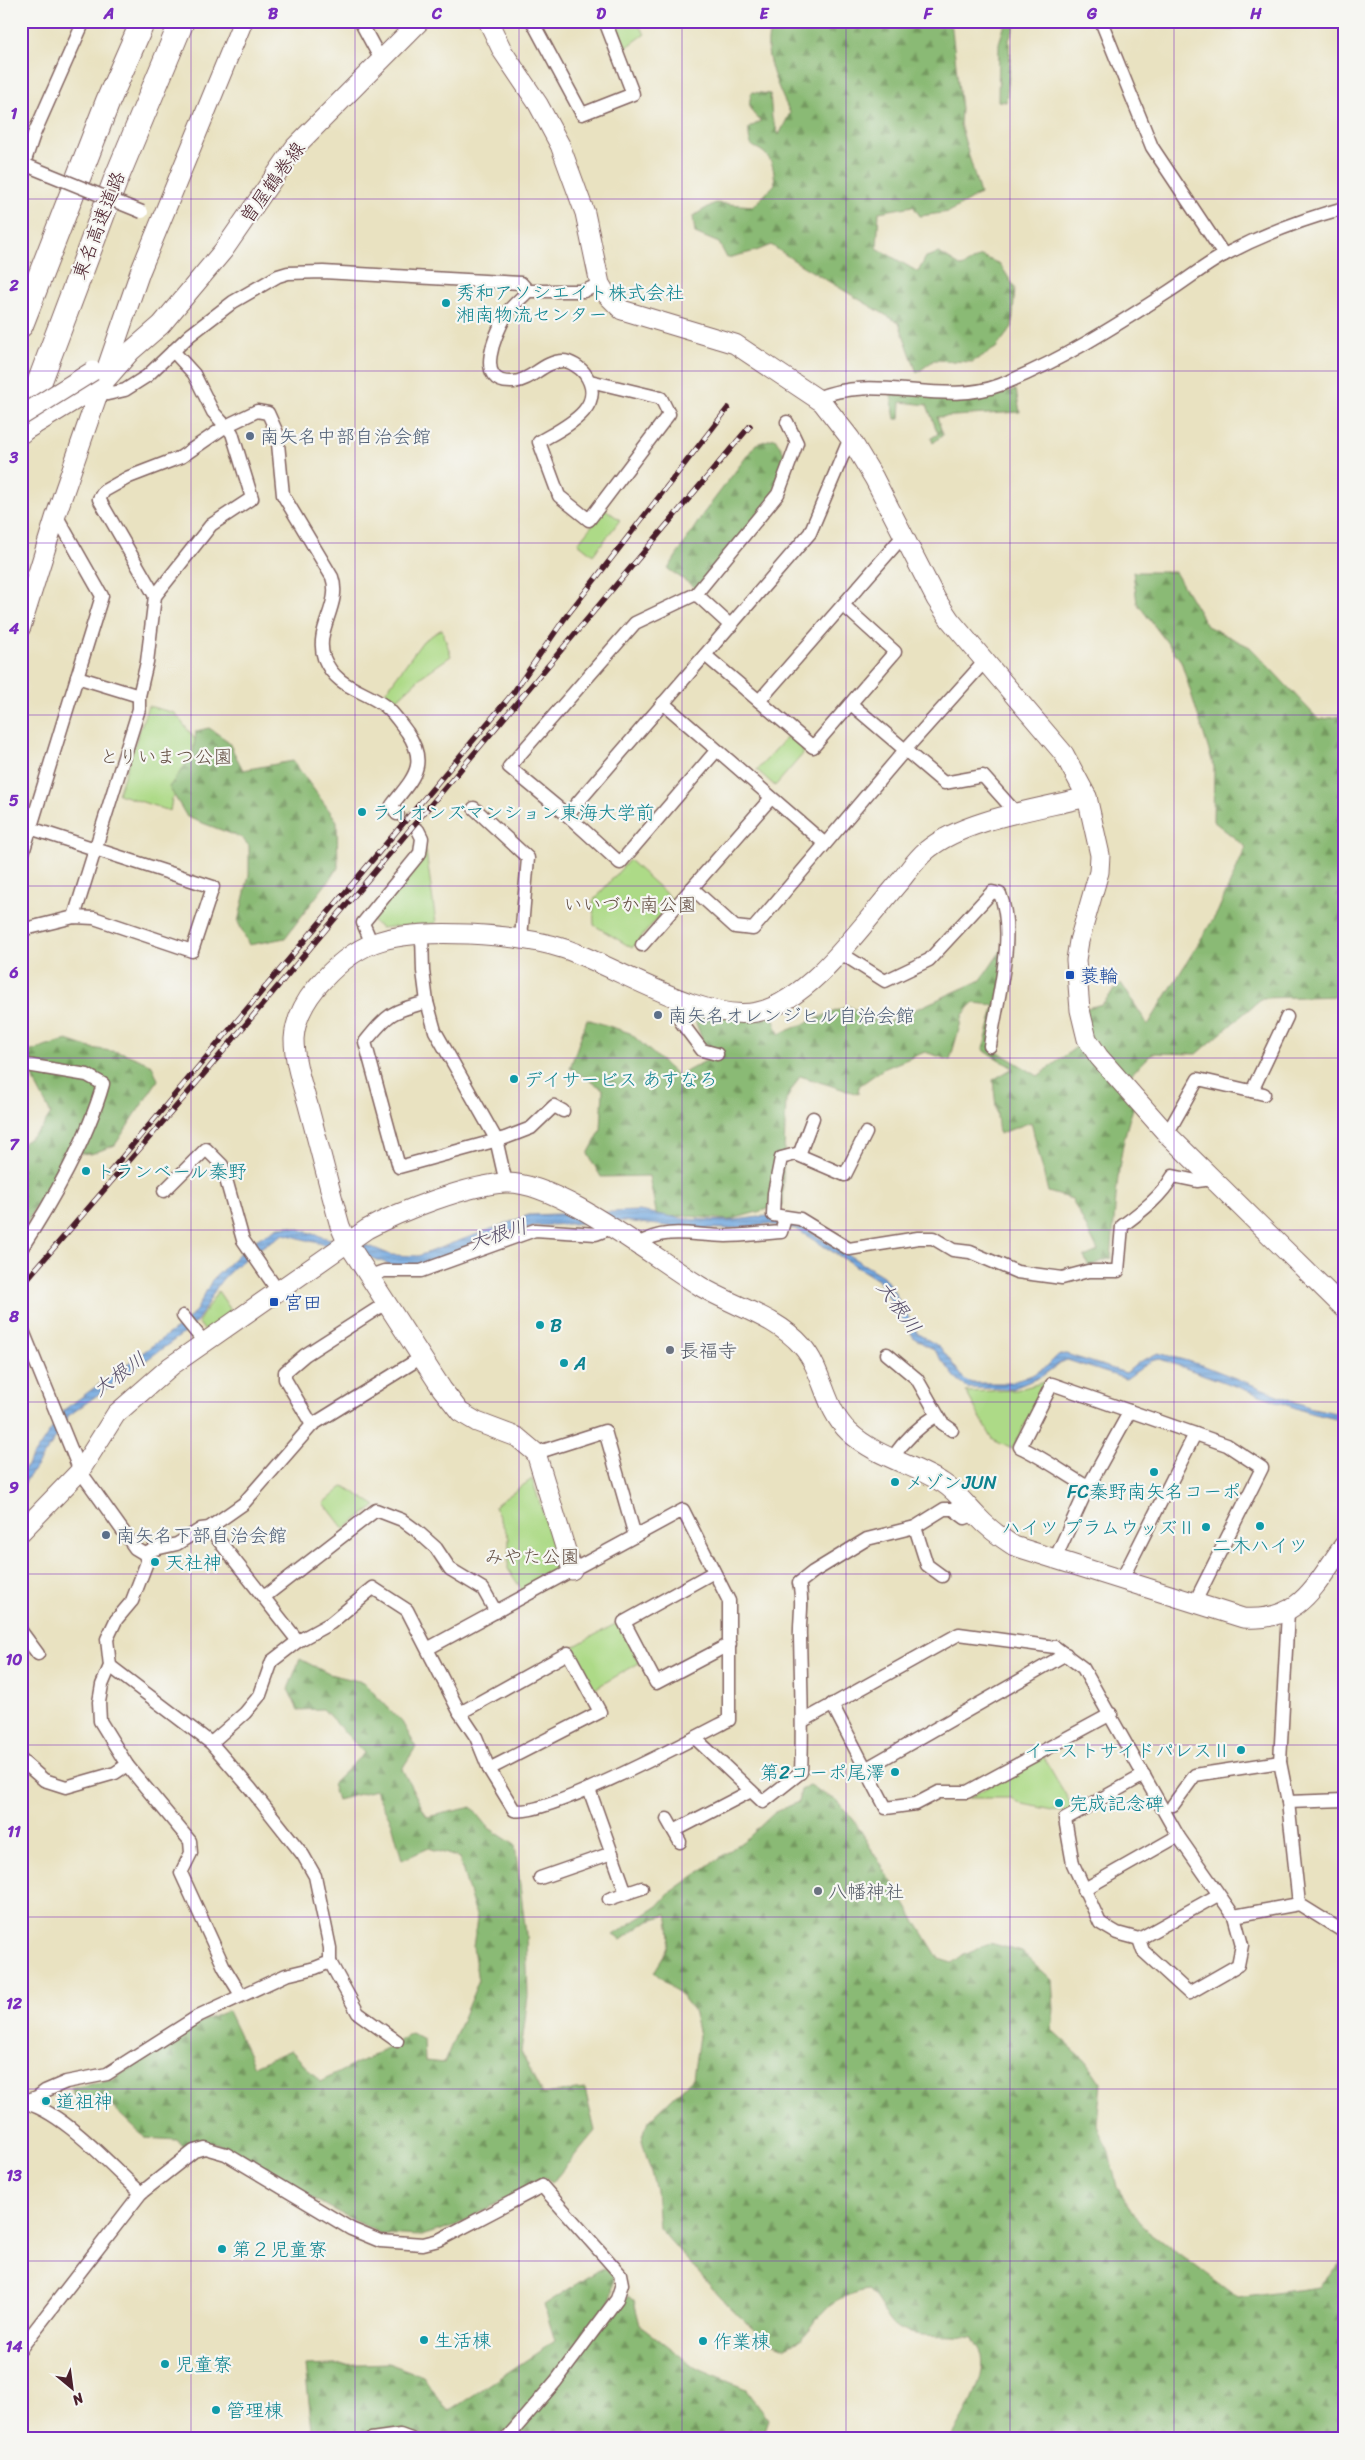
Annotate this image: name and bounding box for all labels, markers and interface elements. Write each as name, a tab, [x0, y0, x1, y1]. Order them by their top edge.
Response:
text: A	[103, 0, 114, 28]
text: B	[268, 0, 279, 28]
text: C	[431, 0, 443, 28]
text: D	[596, 0, 606, 28]
text: E	[760, 0, 770, 28]
text: F	[923, 0, 934, 28]
text: G	[1086, 0, 1098, 28]
text: H	[1249, 0, 1262, 28]
text: 1	[11, 99, 18, 128]
street label: 曽屋鶴巻線	[231, 134, 314, 230]
street label: 東名高速道路	[63, 166, 134, 284]
text: 2	[8, 271, 19, 300]
place label: 秀和アソシエイト株式会社 湘南物流センター	[456, 276, 684, 331]
marker: 秀和アソシエイト株式会社 湘南物流センター	[440, 297, 452, 309]
place label: 南矢名中部自治会館	[260, 420, 431, 453]
marker: 南矢名中部自治会館	[244, 430, 256, 442]
text: 3	[9, 443, 19, 472]
text: 4	[8, 614, 19, 643]
park label: とりいまつ公園	[99, 740, 233, 773]
text: 5	[9, 786, 19, 815]
place label: ライオンズマンション東海大学前	[372, 796, 655, 829]
marker: ライオンズマンション東海大学前	[356, 806, 368, 818]
park label: いいづか南公園	[563, 888, 697, 921]
text: 6	[8, 958, 19, 987]
place label: 蓑輪	[1080, 959, 1118, 992]
marker: 蓑輪	[1064, 969, 1076, 981]
place label: 南矢名オレンジヒル自治会館	[668, 999, 915, 1032]
marker: 南矢名オレンジヒル自治会館	[652, 1009, 664, 1021]
place label: デイサービス あすなろ	[524, 1063, 718, 1096]
marker: デイサービス あすなろ	[508, 1073, 520, 1085]
text: 7	[9, 1130, 20, 1159]
place label: トランベール秦野	[96, 1155, 247, 1188]
marker: トランベール秦野	[80, 1165, 92, 1177]
water label: 大根川	[464, 1209, 532, 1260]
water label: 大根川	[867, 1273, 930, 1342]
place label: 宮田	[284, 1286, 322, 1319]
marker: 宮田	[268, 1296, 280, 1308]
text: 8	[8, 1302, 19, 1331]
place label: B	[550, 1309, 562, 1342]
marker: B	[534, 1319, 546, 1331]
place label: 長福寺	[680, 1334, 737, 1367]
water label: 大根川	[85, 1343, 154, 1406]
marker: 長福寺	[664, 1344, 676, 1356]
place label: A	[573, 1347, 586, 1380]
marker: A	[558, 1357, 570, 1369]
place label: メゾンJUN	[905, 1466, 997, 1499]
marker: FC秦野南矢名コーポ	[1148, 1466, 1160, 1478]
text: 9	[9, 1473, 19, 1502]
place label: FC秦野南矢名コーポ	[1067, 1475, 1241, 1508]
marker: メゾンJUN	[889, 1476, 901, 1488]
place label: ハイツ プラムウッズⅡ	[1001, 1511, 1196, 1544]
place label: 南矢名下部自治会館	[116, 1519, 287, 1552]
marker: 二木ハイツ	[1254, 1520, 1266, 1532]
marker: ハイツ プラムウッズⅡ	[1200, 1521, 1212, 1533]
marker: 南矢名下部自治会館	[100, 1529, 112, 1541]
place label: 二木ハイツ	[1212, 1529, 1308, 1562]
park label: みやた公園	[484, 1540, 580, 1573]
place label: 天社神	[165, 1546, 222, 1579]
marker: 天社神	[149, 1556, 161, 1568]
text: 10	[6, 1645, 22, 1674]
place label: イーストサイドパレスⅡ	[1024, 1734, 1231, 1767]
marker: イーストサイドパレスⅡ	[1235, 1744, 1247, 1756]
place label: 第2コーポ尾澤	[760, 1756, 885, 1789]
marker: 第2コーポ尾澤	[889, 1766, 901, 1778]
place label: 完成記念碑	[1069, 1787, 1164, 1820]
marker: 完成記念碑	[1053, 1797, 1065, 1809]
text: 11	[7, 1817, 21, 1846]
place label: 八幡神社	[828, 1875, 904, 1908]
marker: 八幡神社	[812, 1885, 824, 1897]
text: 12	[6, 1989, 23, 2018]
place label: 道祖神	[56, 2085, 113, 2118]
marker: 道祖神	[40, 2095, 52, 2107]
text: 13	[6, 2161, 22, 2190]
place label: 第２児童寮	[232, 2233, 327, 2266]
marker: 第２児童寮	[216, 2243, 228, 2255]
place label: 生活棟	[434, 2324, 491, 2357]
place label: 作業棟	[713, 2325, 770, 2358]
text: 14	[6, 2332, 22, 2361]
marker: 生活棟	[418, 2334, 430, 2346]
marker: 作業棟	[697, 2335, 709, 2347]
place label: 児童寮	[175, 2348, 232, 2381]
marker: 児童寮	[159, 2358, 171, 2370]
north arrow	[48, 2362, 98, 2412]
text: N	[67, 2385, 89, 2412]
place label: 管理棟	[226, 2394, 283, 2427]
marker: 管理棟	[210, 2404, 222, 2416]

